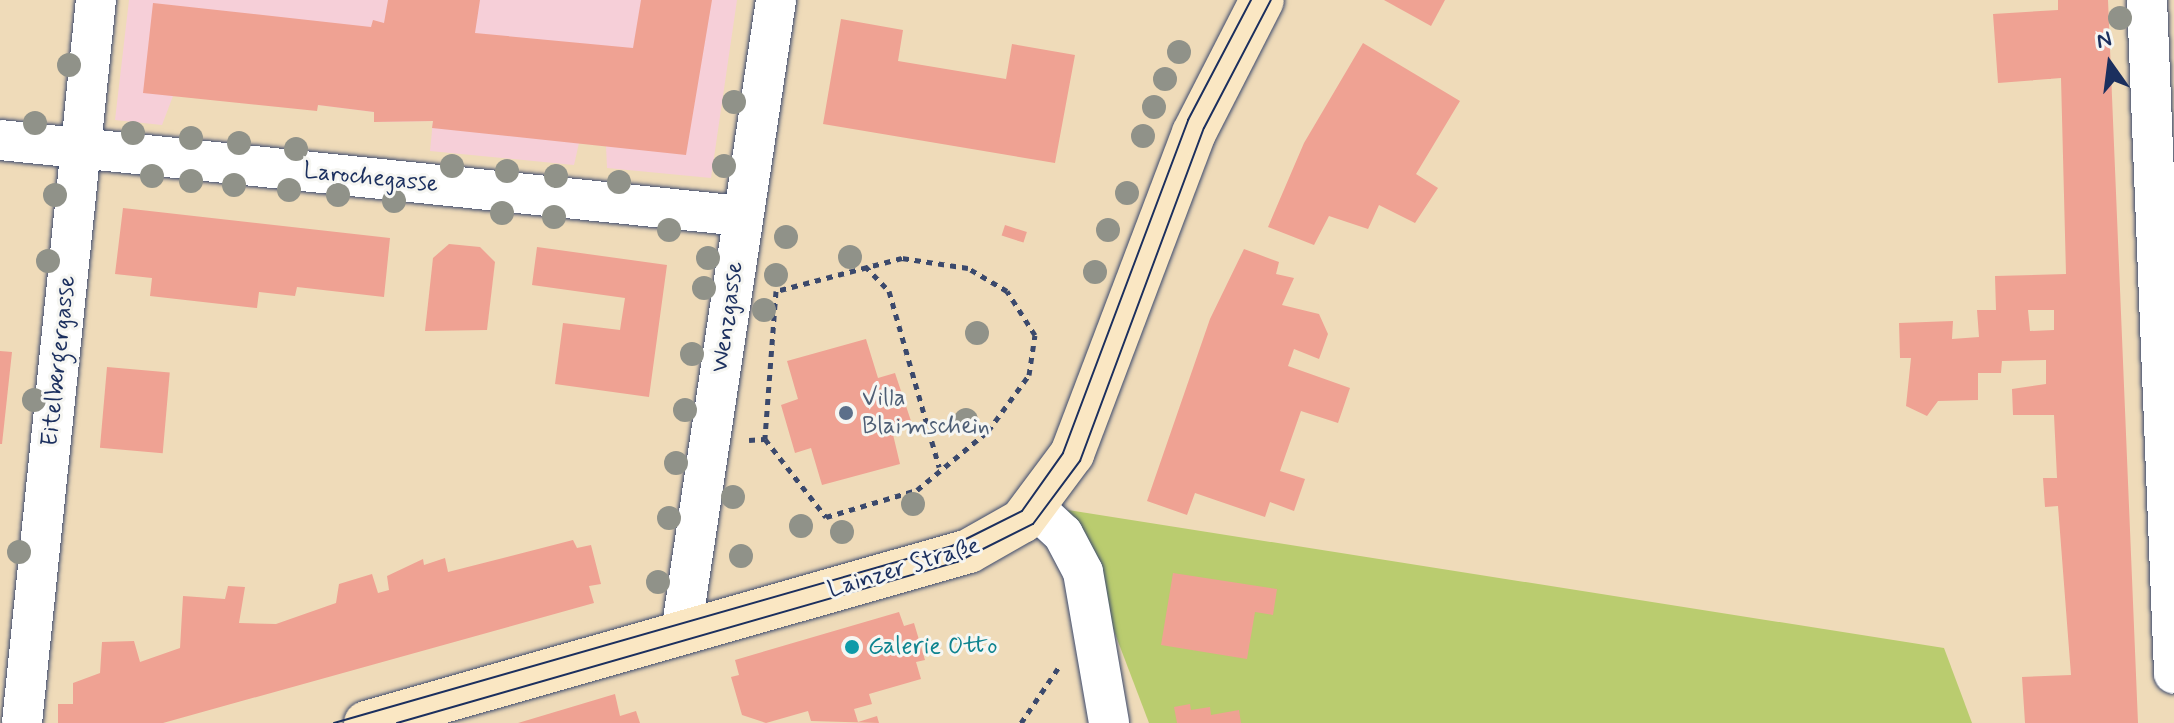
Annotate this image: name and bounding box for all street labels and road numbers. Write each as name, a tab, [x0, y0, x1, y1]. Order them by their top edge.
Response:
street label: Larochegasse	[302, 157, 440, 199]
street label: Wenzgasse	[706, 260, 750, 374]
street label: Eitelbergergasse	[36, 274, 82, 448]
street label: Lainzer Straße	[825, 531, 983, 605]

